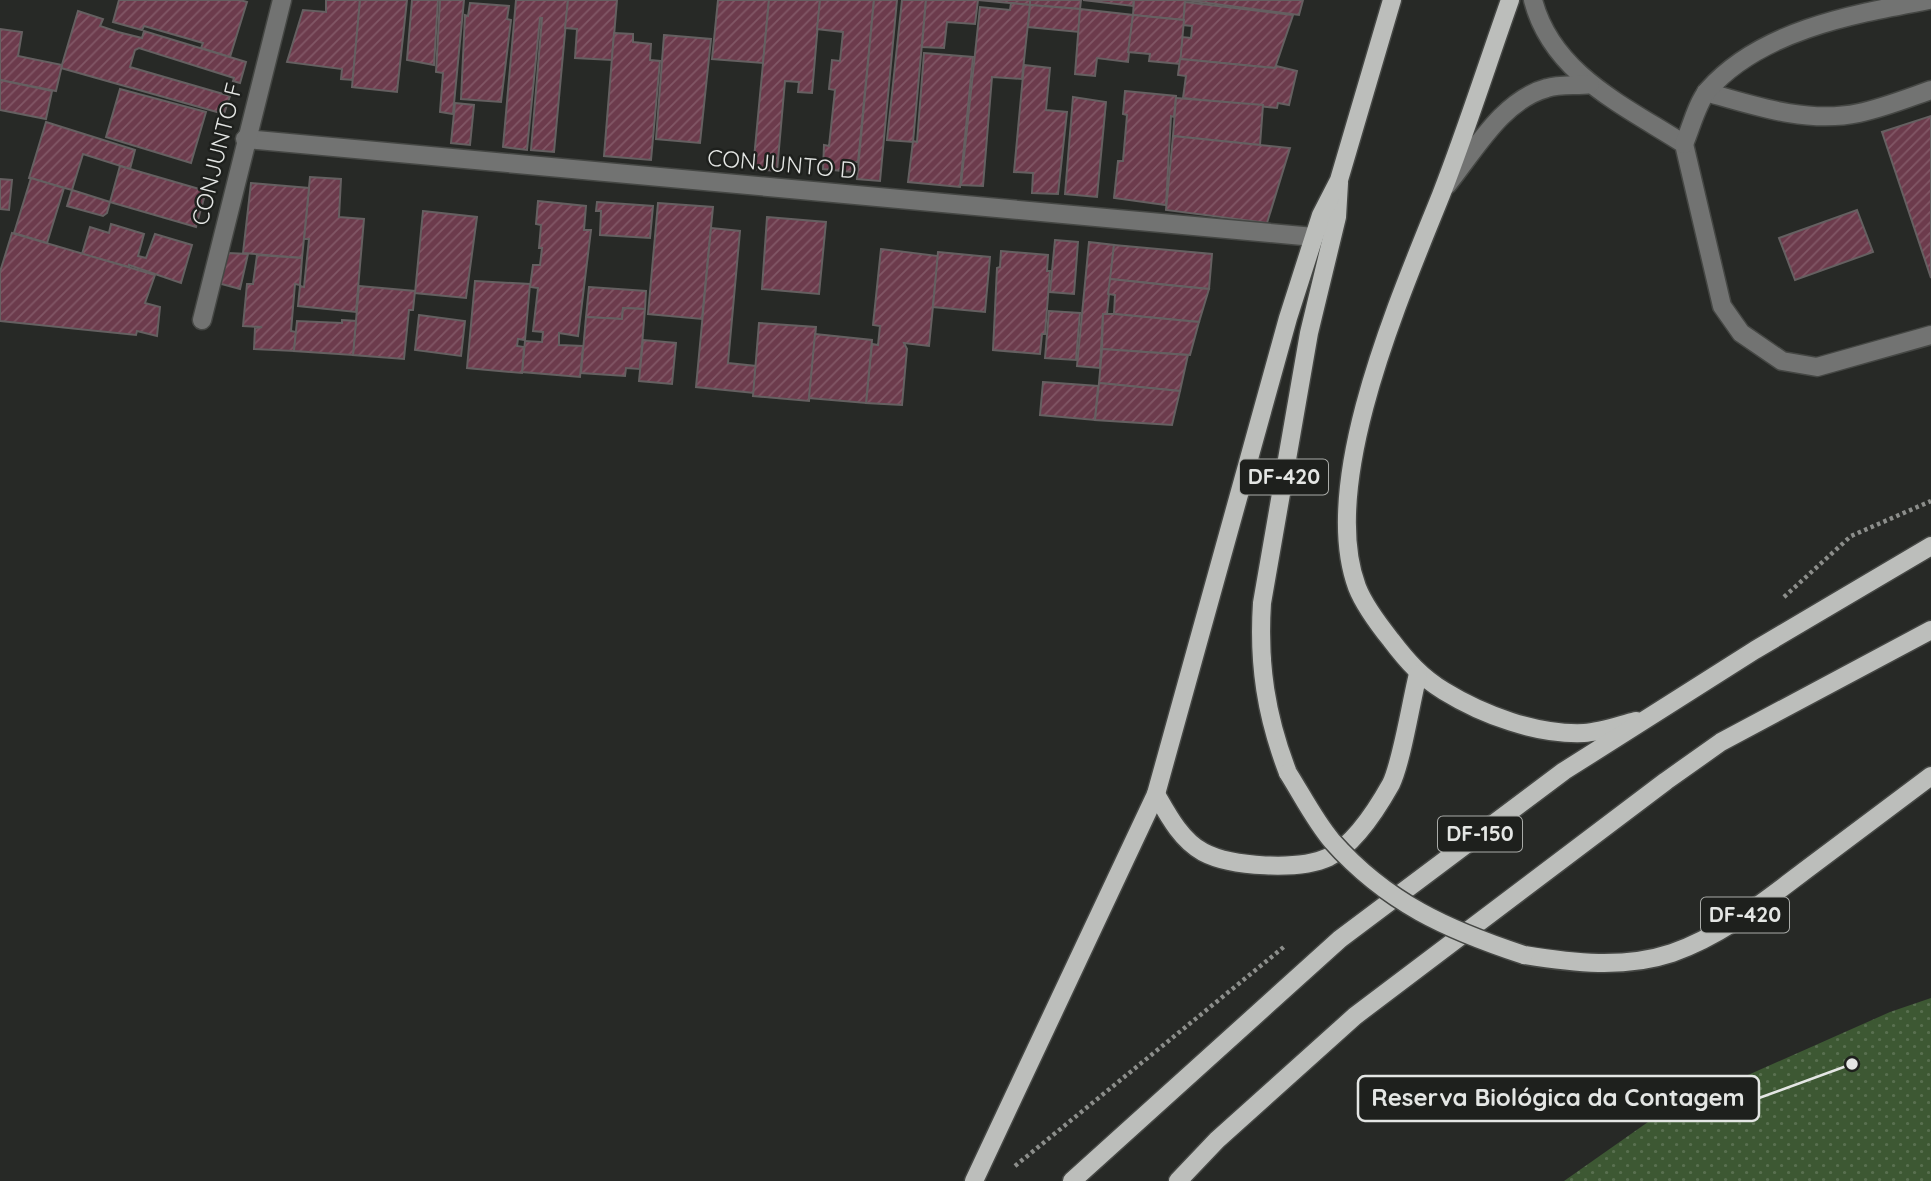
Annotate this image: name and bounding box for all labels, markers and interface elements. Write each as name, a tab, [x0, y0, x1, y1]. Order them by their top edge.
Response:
street label: CONJUNTO F	[185, 80, 248, 228]
street label: CONJUNTO D	[706, 143, 858, 184]
road number: DF-420	[1240, 460, 1328, 494]
road number: DF-150	[1438, 816, 1522, 852]
road number: DF-420	[1701, 898, 1789, 932]
callout: Reserva Biológica da Contagem	[1358, 1076, 1759, 1121]
text: Reserva Biológica da Contagem	[1371, 1082, 1745, 1112]

